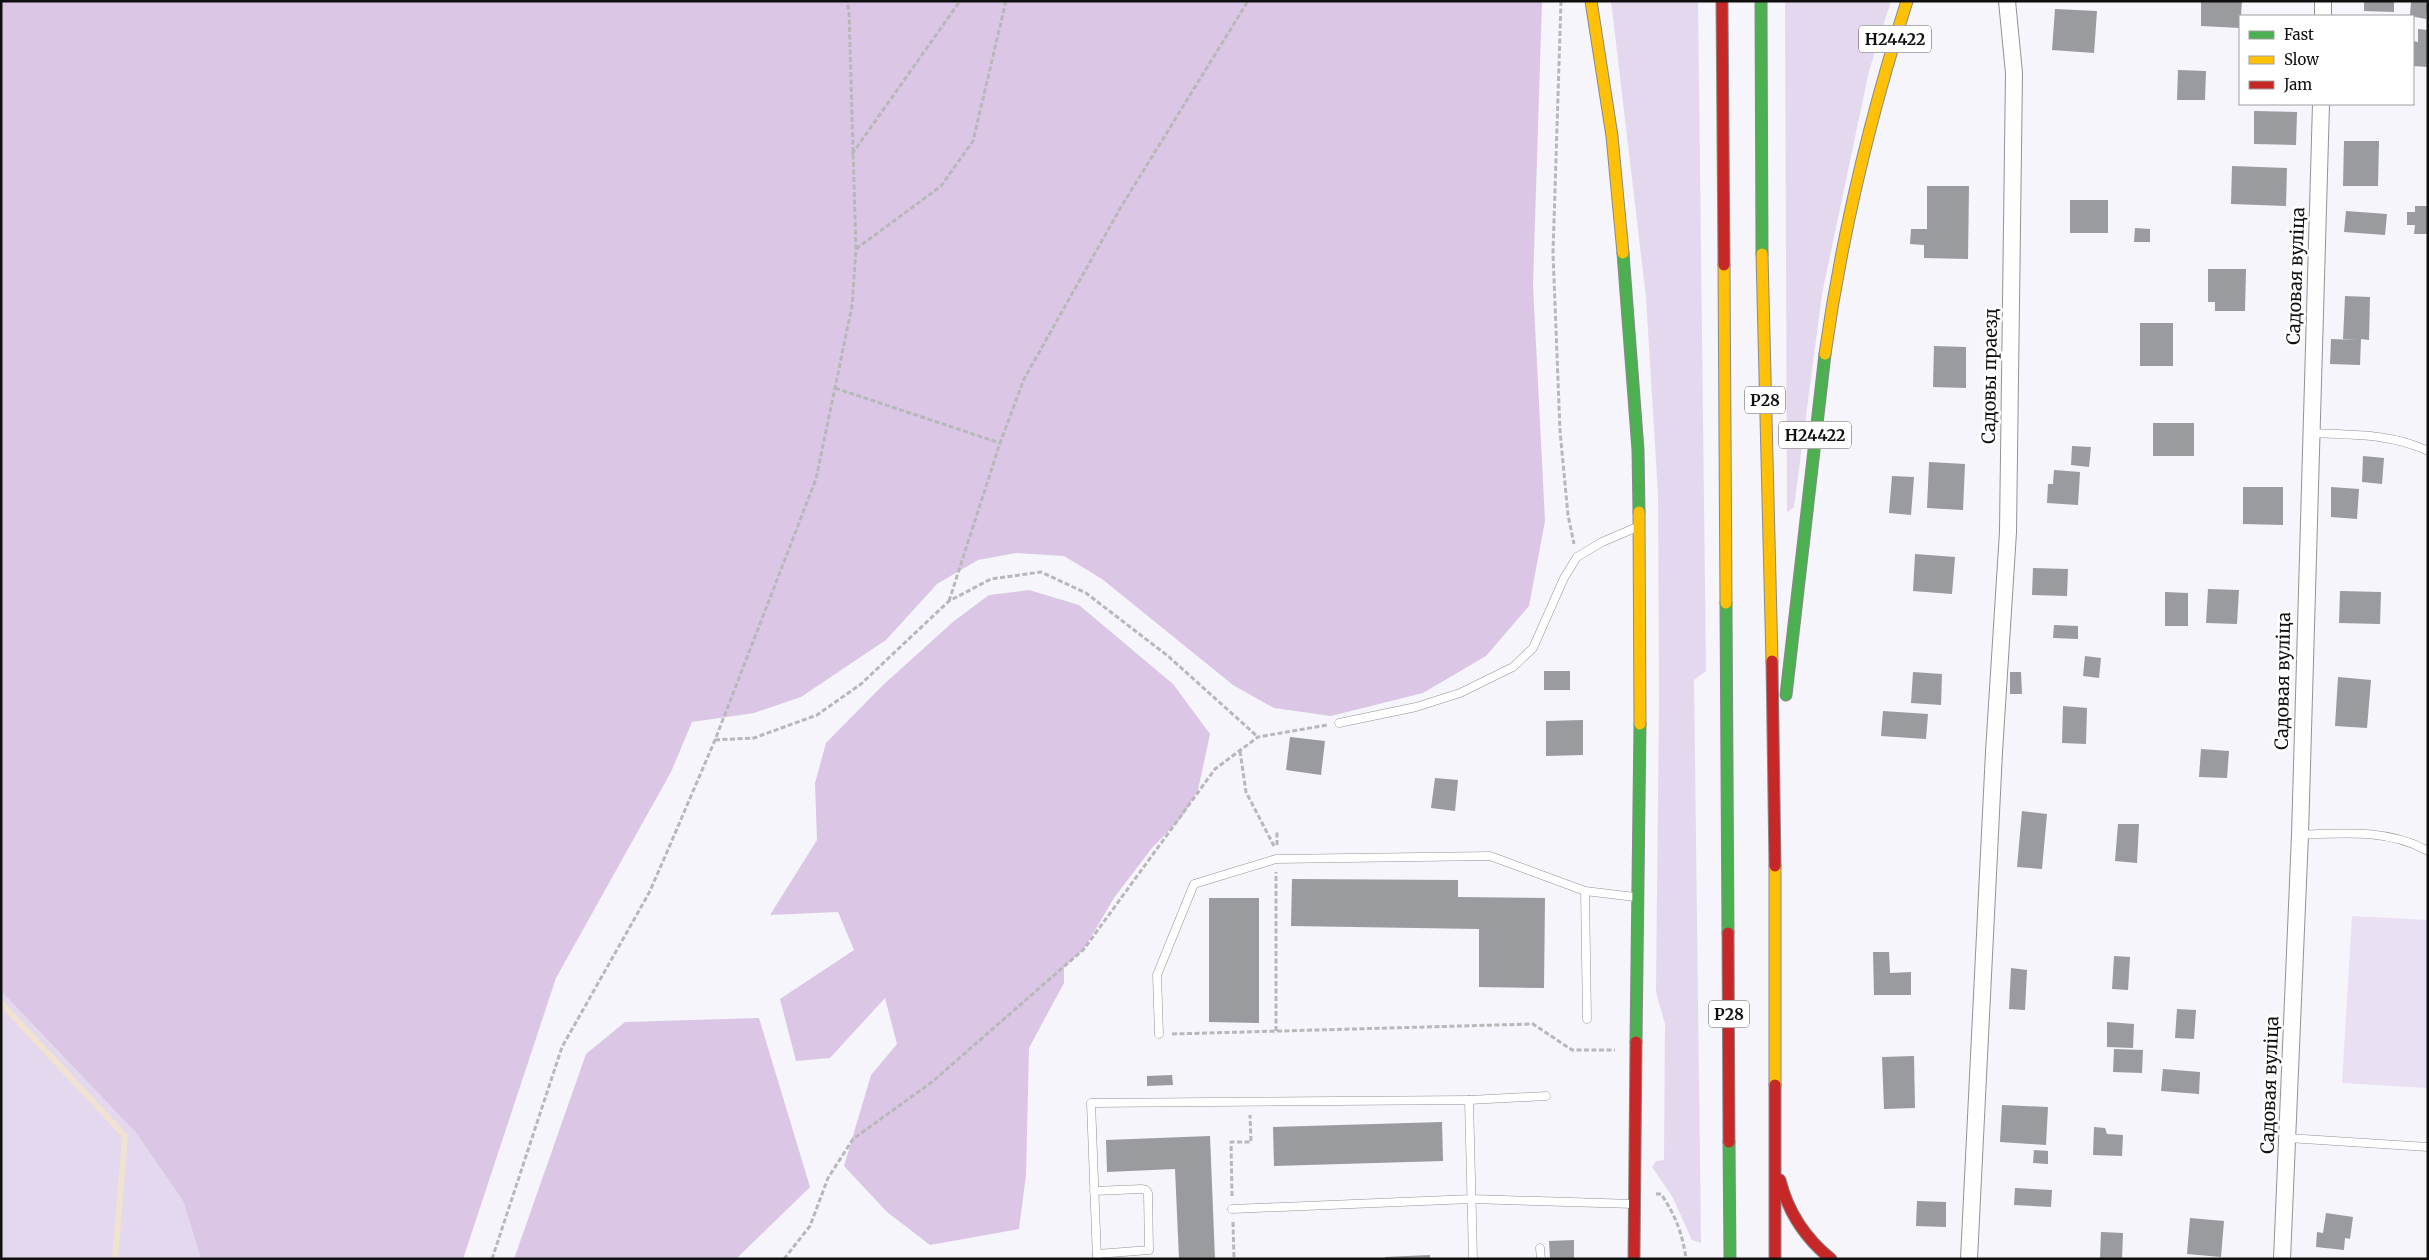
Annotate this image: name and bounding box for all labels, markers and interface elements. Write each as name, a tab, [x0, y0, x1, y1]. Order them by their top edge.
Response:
legend	[2239, 15, 2414, 105]
text: Fast	[2284, 25, 2314, 44]
road number: Н24422	[1859, 26, 1931, 52]
text: Slow	[2284, 50, 2319, 69]
text: Jam	[2283, 75, 2312, 94]
street label: Садовая вуліца	[2282, 206, 2309, 345]
street label: Садовы праезд	[1977, 308, 2002, 444]
road number: Р28	[1745, 386, 1785, 414]
road number: Н24422	[1779, 422, 1851, 448]
street label: Садовая вуліца	[2270, 612, 2295, 750]
road number: Р28	[1709, 1001, 1749, 1028]
street label: Садовая вуліца	[2256, 1015, 2283, 1154]

